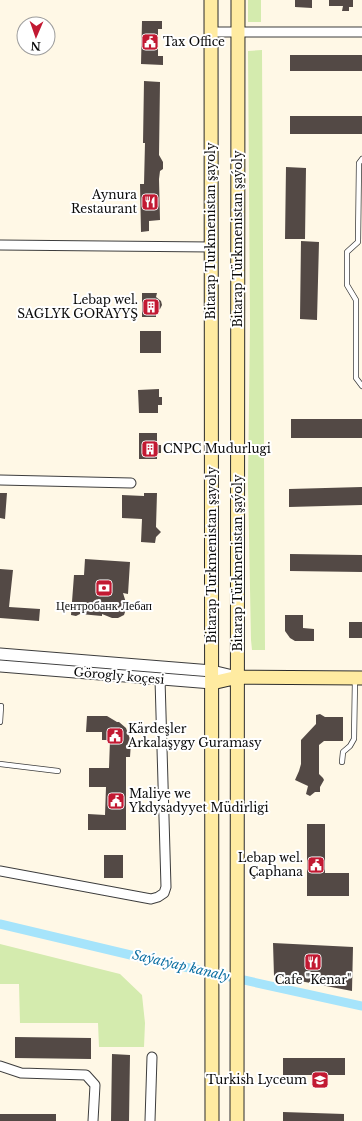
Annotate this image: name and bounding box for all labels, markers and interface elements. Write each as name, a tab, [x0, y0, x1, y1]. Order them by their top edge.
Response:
north arrow	[16, 16, 56, 56]
public building icon: Tax Office	[140, 32, 160, 52]
place label: Tax Office	[163, 34, 225, 49]
text: N	[30, 39, 41, 53]
street label: Bitarap Turkmenistan şayoly	[203, 142, 218, 320]
street label: Bitarap Türkmenistan şaýoly	[230, 150, 245, 328]
place label: Aynura Restaurant	[71, 187, 137, 216]
restaurant icon: Aynura Restaurant	[140, 192, 160, 212]
place label: Lebap wel. SAGLYK GORAYYŞ	[17, 292, 138, 321]
building icon: Lebap wel. SAGLYK GORAYYŞ	[141, 297, 161, 317]
building icon: CNPC Mudurlugi	[140, 439, 160, 459]
place label: CNPC Mudurlugi	[163, 441, 271, 456]
street label: Bitarap Turkmenistan şayoly	[204, 466, 219, 644]
street label: Bitarap Türkmenistan şaýoly	[230, 474, 245, 652]
bank icon: Центробанк Лебап	[94, 578, 114, 598]
place label: Центробанк Лебап	[56, 598, 153, 613]
street label: Görogly koçesi	[73, 664, 165, 687]
place label: Kärdeşler Arkalaşygy Guramasy	[127, 721, 262, 750]
public building icon: Kärdeşler Arkalaşygy Guramasy	[105, 726, 125, 746]
place label: Maliye we Ykdysadyyet Müdirligi	[128, 786, 269, 815]
public building icon: Maliye we Ykdysadyyet Müdirligi	[106, 791, 126, 811]
place label: Lebap wel. Çaphana	[238, 850, 303, 879]
public building icon: Lebap wel. Çaphana	[306, 855, 326, 875]
water label: Saýatýap kanaly	[131, 946, 231, 985]
restaurant icon: Cafe "Kenar"	[303, 952, 323, 972]
place label: Cafe "Kenar"	[275, 972, 351, 987]
school or university icon: Turkish Lyceum	[310, 1070, 330, 1090]
place label: Turkish Lyceum	[206, 1072, 307, 1087]

